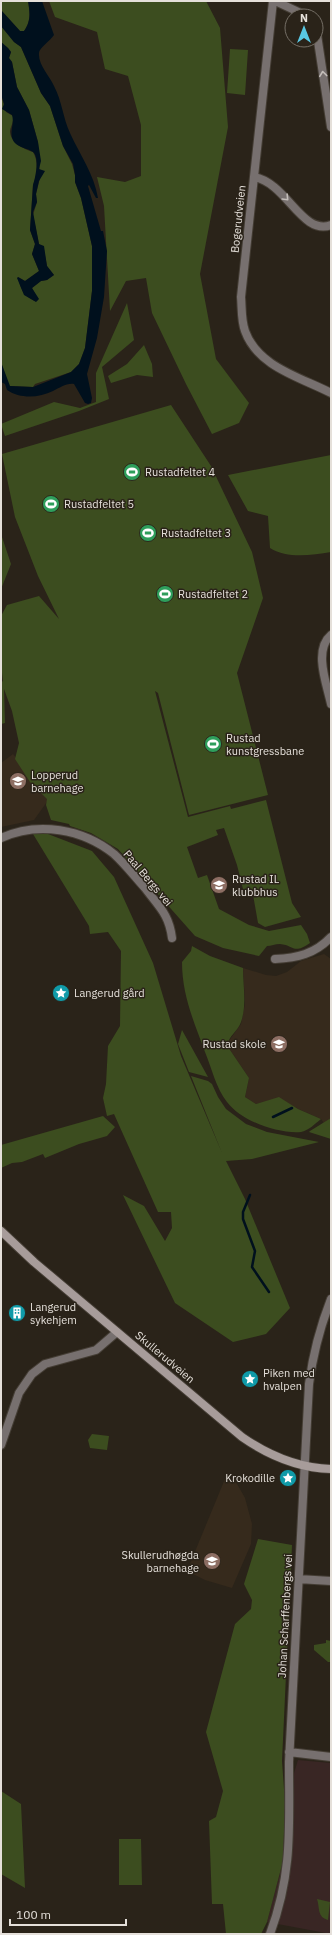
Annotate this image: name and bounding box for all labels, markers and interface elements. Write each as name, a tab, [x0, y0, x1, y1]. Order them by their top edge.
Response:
north arrow	[284, 8, 324, 48]
text: N	[300, 11, 308, 25]
one-way arrow	[319, 71, 328, 77]
street label: Bogerudveien	[227, 184, 249, 254]
one-way arrow	[281, 193, 289, 201]
sports icon: Rustadfeltet 4	[122, 462, 142, 482]
place label: Rustadfeltet 4	[145, 465, 215, 479]
sports icon: Rustadfeltet 5	[41, 494, 61, 514]
place label: Rustadfeltet 5	[64, 497, 134, 511]
sports icon: Rustadfeltet 3	[138, 523, 158, 543]
place label: Rustadfeltet 3	[161, 526, 231, 540]
sports icon: Rustadfeltet 2	[155, 584, 175, 604]
place label: Rustadfeltet 2	[178, 587, 248, 601]
place label: Rustad kunstgressbane	[226, 731, 304, 758]
sports icon: Rustad kunstgressbane	[203, 734, 223, 754]
place label: Lopperud barnehage	[31, 768, 83, 795]
school or university icon: Lopperud barnehage	[8, 771, 28, 791]
street label: Paal Bergs vei	[121, 847, 175, 909]
place label: Rustad IL klubbhus	[232, 872, 280, 899]
school or university icon: Rustad IL klubbhus	[209, 875, 229, 895]
place icon: Langerud gård	[51, 983, 71, 1003]
place label: Langerud gård	[74, 986, 145, 1000]
school or university icon: Rustad skole	[269, 1034, 289, 1054]
place label: Rustad skole	[203, 1037, 266, 1051]
place label: Langerud sykehjem	[30, 1300, 77, 1327]
building icon: Langerud sykehjem	[7, 1303, 27, 1323]
street label: Skullerudveien	[132, 1328, 198, 1386]
place label: Piken med hvalpen	[263, 1366, 315, 1393]
place icon: Piken med hvalpen	[240, 1369, 260, 1389]
place icon: Krokodille	[278, 1468, 298, 1488]
place label: Krokodille	[225, 1471, 275, 1485]
place label: Skullerudhøgda barnehage	[122, 1548, 199, 1575]
school or university icon: Skullerudhøgda barnehage	[202, 1551, 222, 1571]
street label: Johan Scharffenbergs vei	[275, 1554, 295, 1678]
scale bar	[10, 1901, 126, 1927]
text: 100 m	[16, 1907, 51, 1922]

